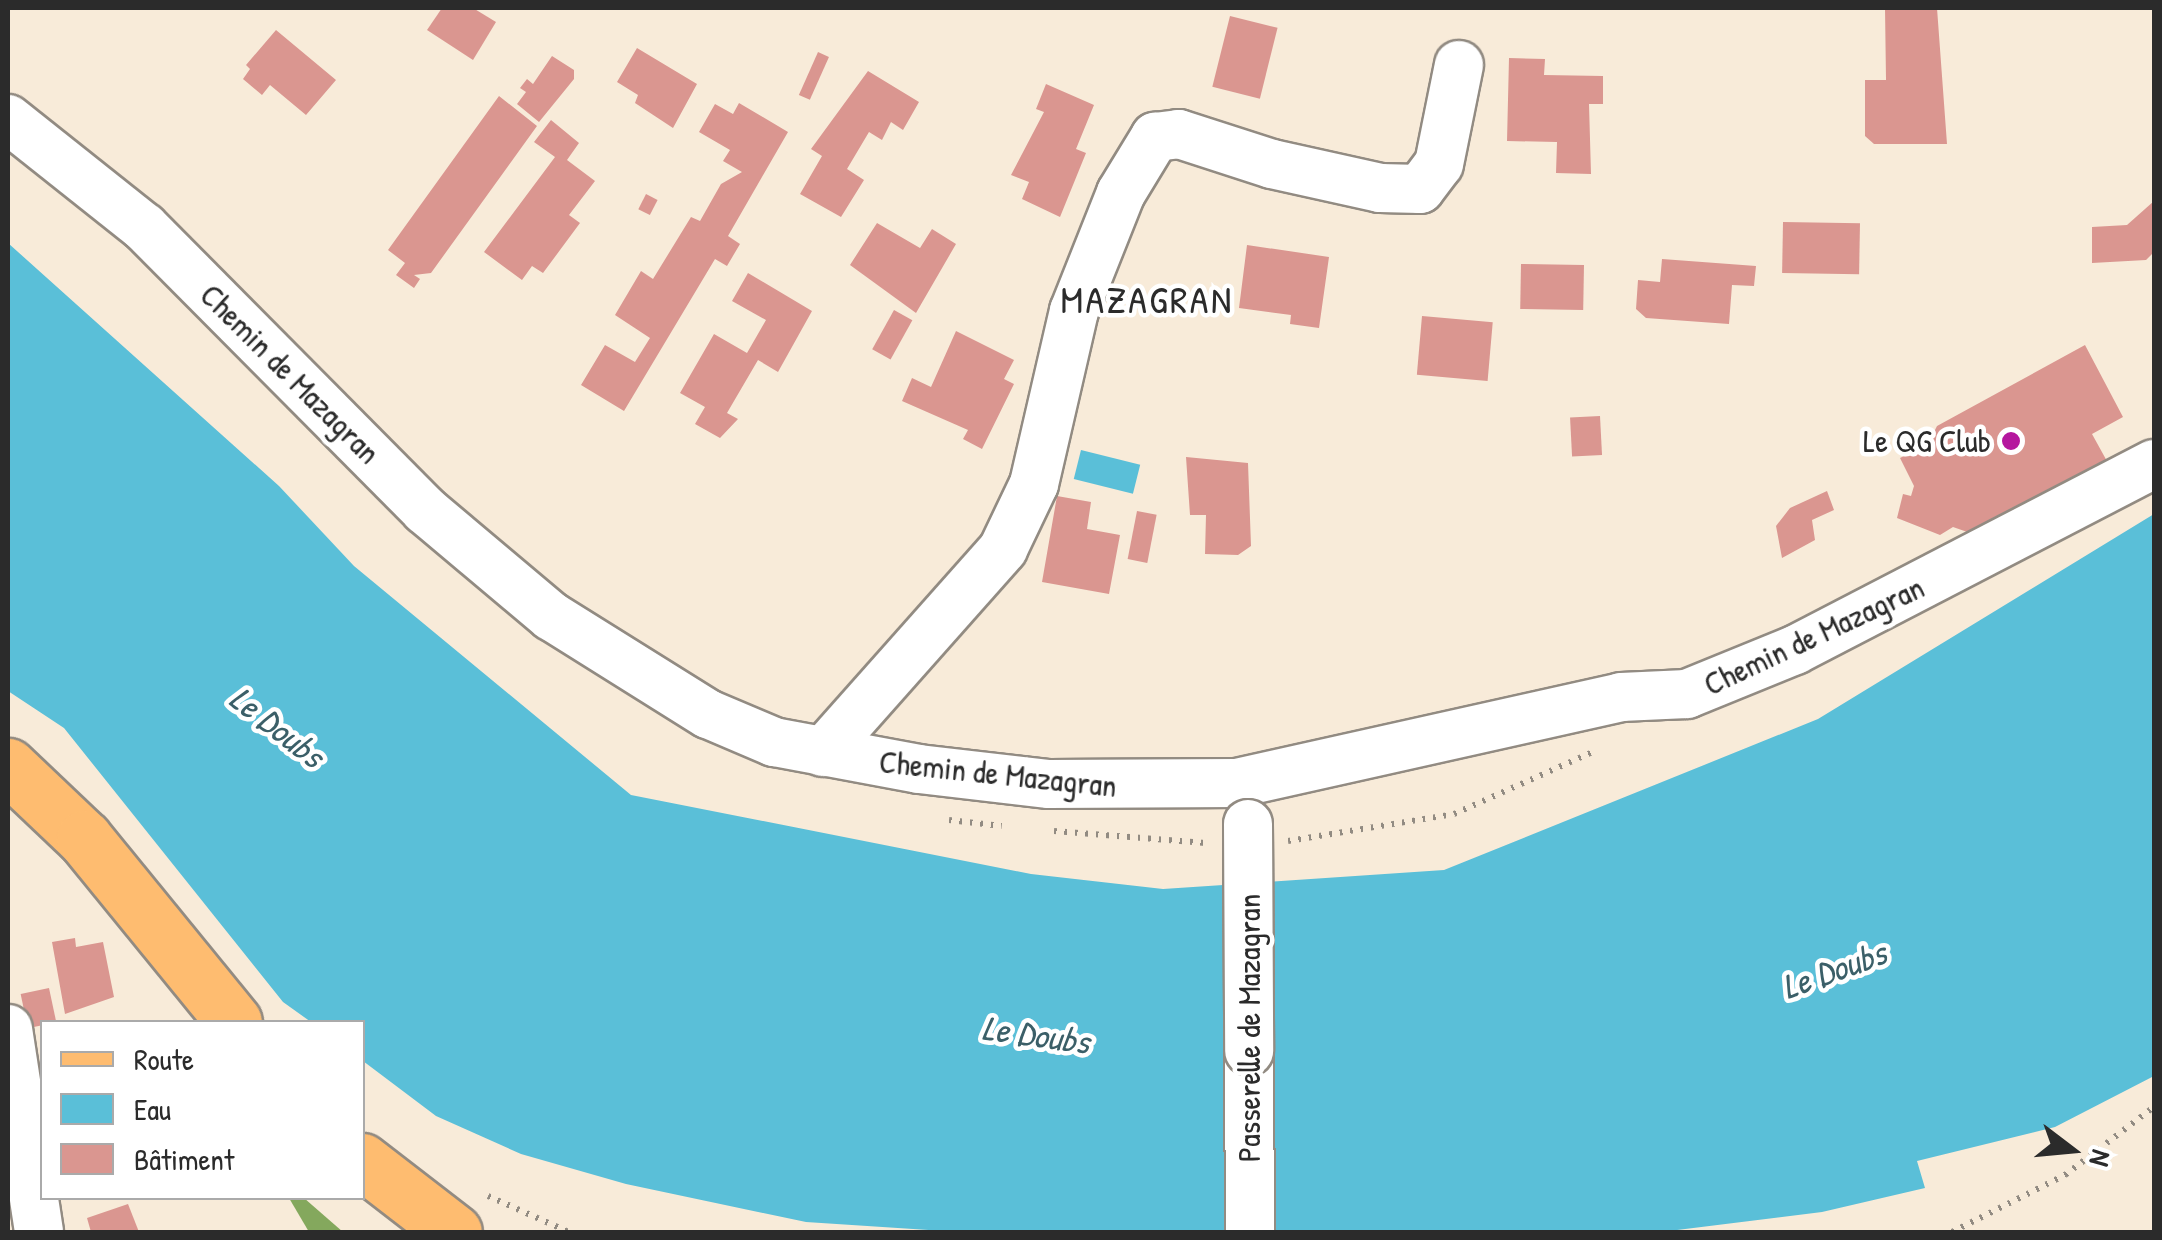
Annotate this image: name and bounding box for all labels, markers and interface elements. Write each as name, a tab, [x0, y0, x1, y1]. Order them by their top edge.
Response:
street label: Chemin de Mazagran	[192, 276, 388, 472]
district label: MAZAGRAN	[1060, 277, 1234, 323]
place label: Le QG Club	[1863, 422, 1991, 460]
marker: Le QG Club	[2000, 430, 2022, 452]
street label: Chemin de Mazagran	[1698, 568, 1930, 704]
water label: Le Doubs	[222, 677, 332, 777]
street label: Chemin de Mazagran	[877, 742, 1119, 806]
street label: Passerelle de Mazagran	[1230, 894, 1268, 1162]
water label: Le Doubs	[1776, 932, 1892, 1008]
water label: Le Doubs	[980, 1007, 1092, 1063]
legend	[40, 1020, 365, 1200]
text: Route	[134, 1039, 194, 1079]
text: Eau	[134, 1089, 171, 1129]
north arrow	[2022, 1100, 2122, 1200]
text: Bâtiment	[134, 1139, 234, 1179]
text: N	[2081, 1146, 2121, 1171]

